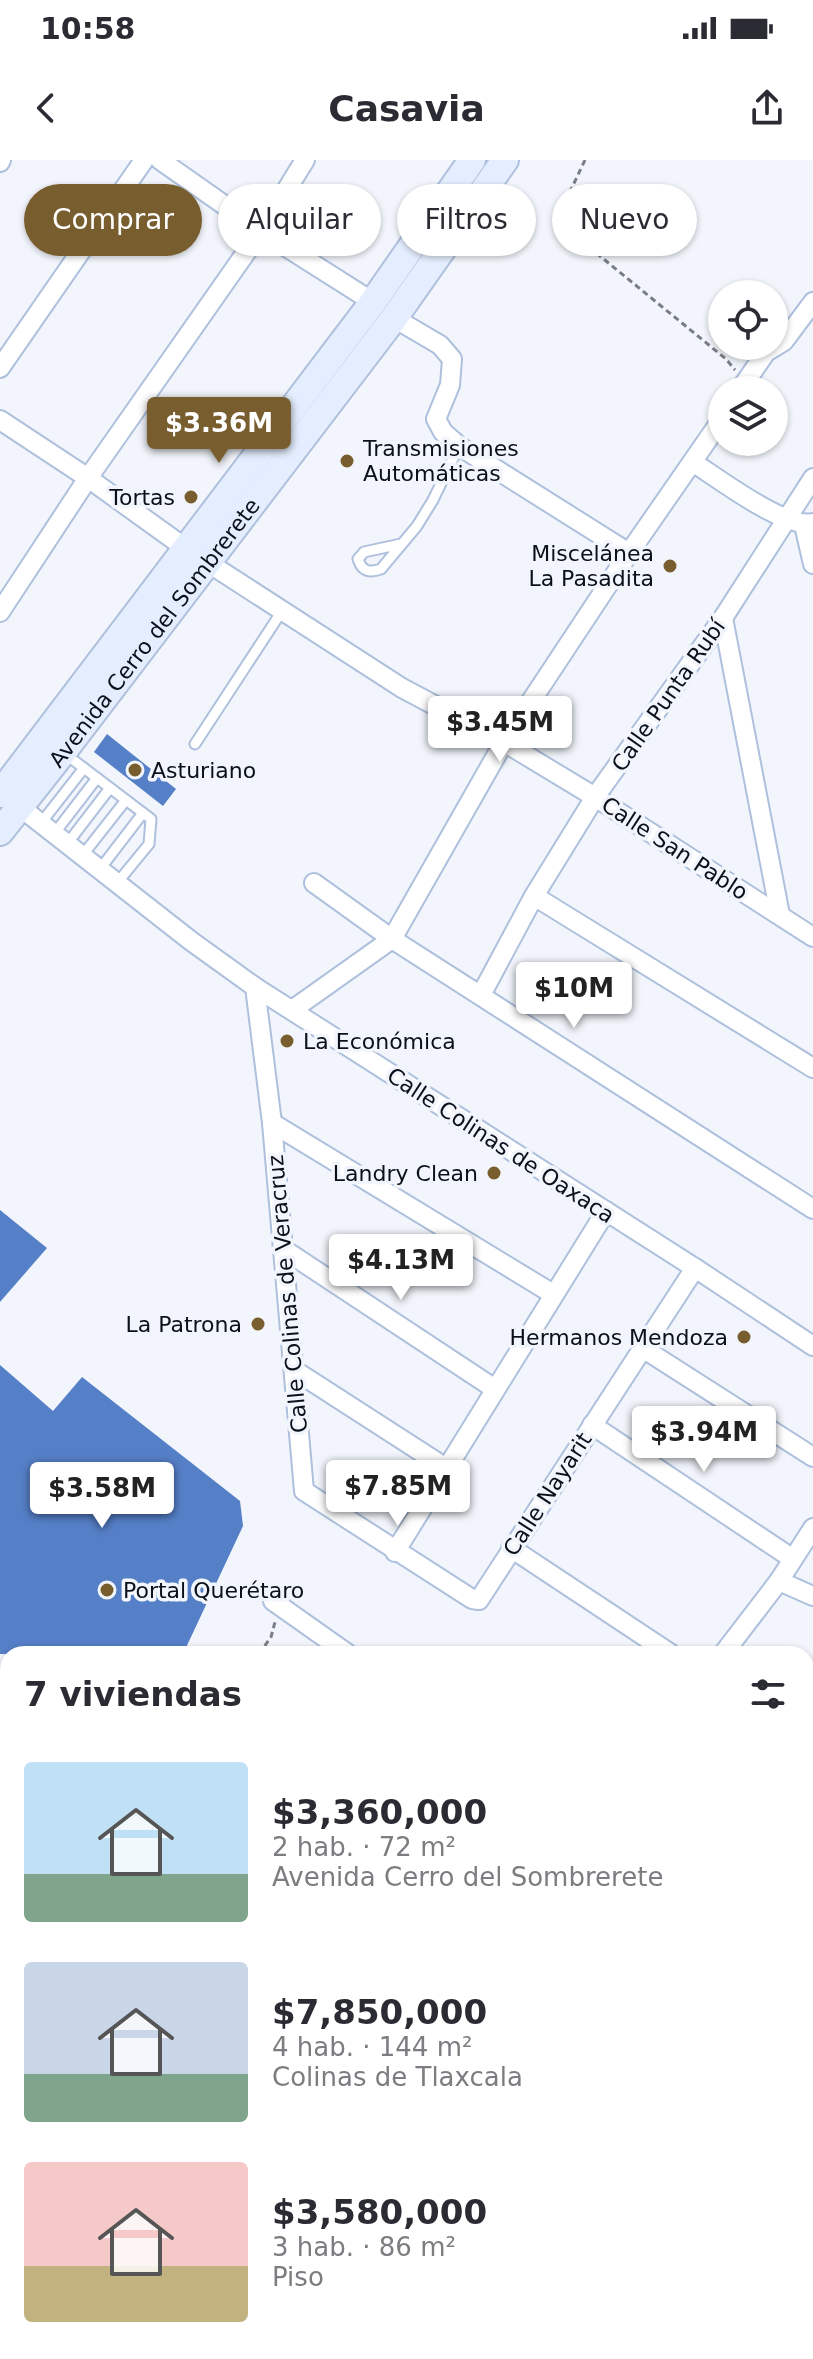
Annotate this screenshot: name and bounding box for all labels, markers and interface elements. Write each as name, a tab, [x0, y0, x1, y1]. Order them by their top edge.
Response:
text: 10:58	[40, 11, 136, 46]
icon: back	[24, 86, 68, 130]
icon: share	[745, 86, 789, 130]
text: Casavia	[328, 88, 485, 129]
chip: Comprar	[24, 184, 202, 256]
chip: Alquilar	[218, 184, 381, 256]
chip: Filtros	[397, 184, 536, 256]
chip: Nuevo	[552, 184, 697, 256]
map controls	[708, 280, 788, 456]
button: locate	[708, 280, 788, 360]
button: layers	[708, 376, 788, 456]
pin: $3.36M	[154, 397, 284, 465]
text: $3.36M	[165, 408, 273, 438]
place label: Transmisiones Automáticas	[362, 436, 519, 486]
marker: Transmisiones Automáticas	[338, 452, 356, 470]
place label: Tortas	[108, 485, 175, 510]
marker: Tortas	[182, 488, 200, 506]
street label: Avenida Cerro del Sombrerete	[44, 494, 265, 772]
place label: Miscelánea La Pasadita	[528, 541, 654, 591]
marker: Miscelánea La Pasadita	[661, 557, 679, 575]
street label: Calle Punta Rubí	[607, 614, 731, 776]
pin: $3.45M	[435, 696, 565, 764]
text: $3.45M	[446, 707, 554, 737]
place label: Asturiano	[151, 758, 256, 783]
marker: Asturiano	[126, 761, 144, 779]
street label: Calle San Pablo	[597, 792, 753, 905]
pin: $10M	[527, 962, 621, 1030]
text: $10M	[534, 973, 614, 1003]
place label: La Económica	[303, 1029, 456, 1054]
marker: La Económica	[278, 1032, 296, 1050]
street label: Calle Colinas de Oaxaca	[382, 1063, 619, 1228]
street label: Calle Colinas de Veracruz	[263, 1154, 312, 1434]
place label: Landry Clean	[333, 1161, 478, 1186]
marker: Landry Clean	[485, 1164, 503, 1182]
pin: $4.13M	[336, 1234, 466, 1302]
text: $4.13M	[347, 1245, 455, 1275]
place label: La Patrona	[125, 1312, 242, 1337]
marker: La Patrona	[249, 1315, 267, 1333]
place label: Hermanos Mendoza	[510, 1325, 728, 1350]
marker: Hermanos Mendoza	[735, 1328, 753, 1346]
pin: $3.94M	[639, 1406, 769, 1474]
text: $3.94M	[650, 1417, 758, 1447]
street label: Calle Nayarit	[498, 1428, 597, 1561]
pin: $7.85M	[333, 1460, 463, 1528]
pin: $3.58M	[37, 1462, 167, 1530]
text: $7.85M	[344, 1471, 452, 1501]
text: $3.58M	[48, 1473, 156, 1503]
place label: Portal Querétaro	[123, 1578, 304, 1603]
marker: Portal Querétaro	[98, 1581, 116, 1599]
icon: filters	[746, 1672, 790, 1716]
text: 7 viviendas	[24, 1674, 242, 1714]
text: $3,360,000	[272, 1792, 487, 1832]
icon: home	[88, 1794, 184, 1890]
text: 2 hab. · 72 m²	[272, 1832, 456, 1862]
text: Avenida Cerro del Sombrerete	[272, 1862, 663, 1892]
text: $7,850,000	[272, 1992, 487, 2032]
icon: home	[88, 1994, 184, 2090]
text: 4 hab. · 144 m²	[272, 2032, 472, 2062]
text: Colinas de Tlaxcala	[272, 2062, 523, 2092]
text: $3,580,000	[272, 2192, 487, 2232]
icon: home	[88, 2194, 184, 2290]
text: 3 hab. · 86 m²	[272, 2232, 456, 2262]
text: Piso	[272, 2262, 324, 2292]

